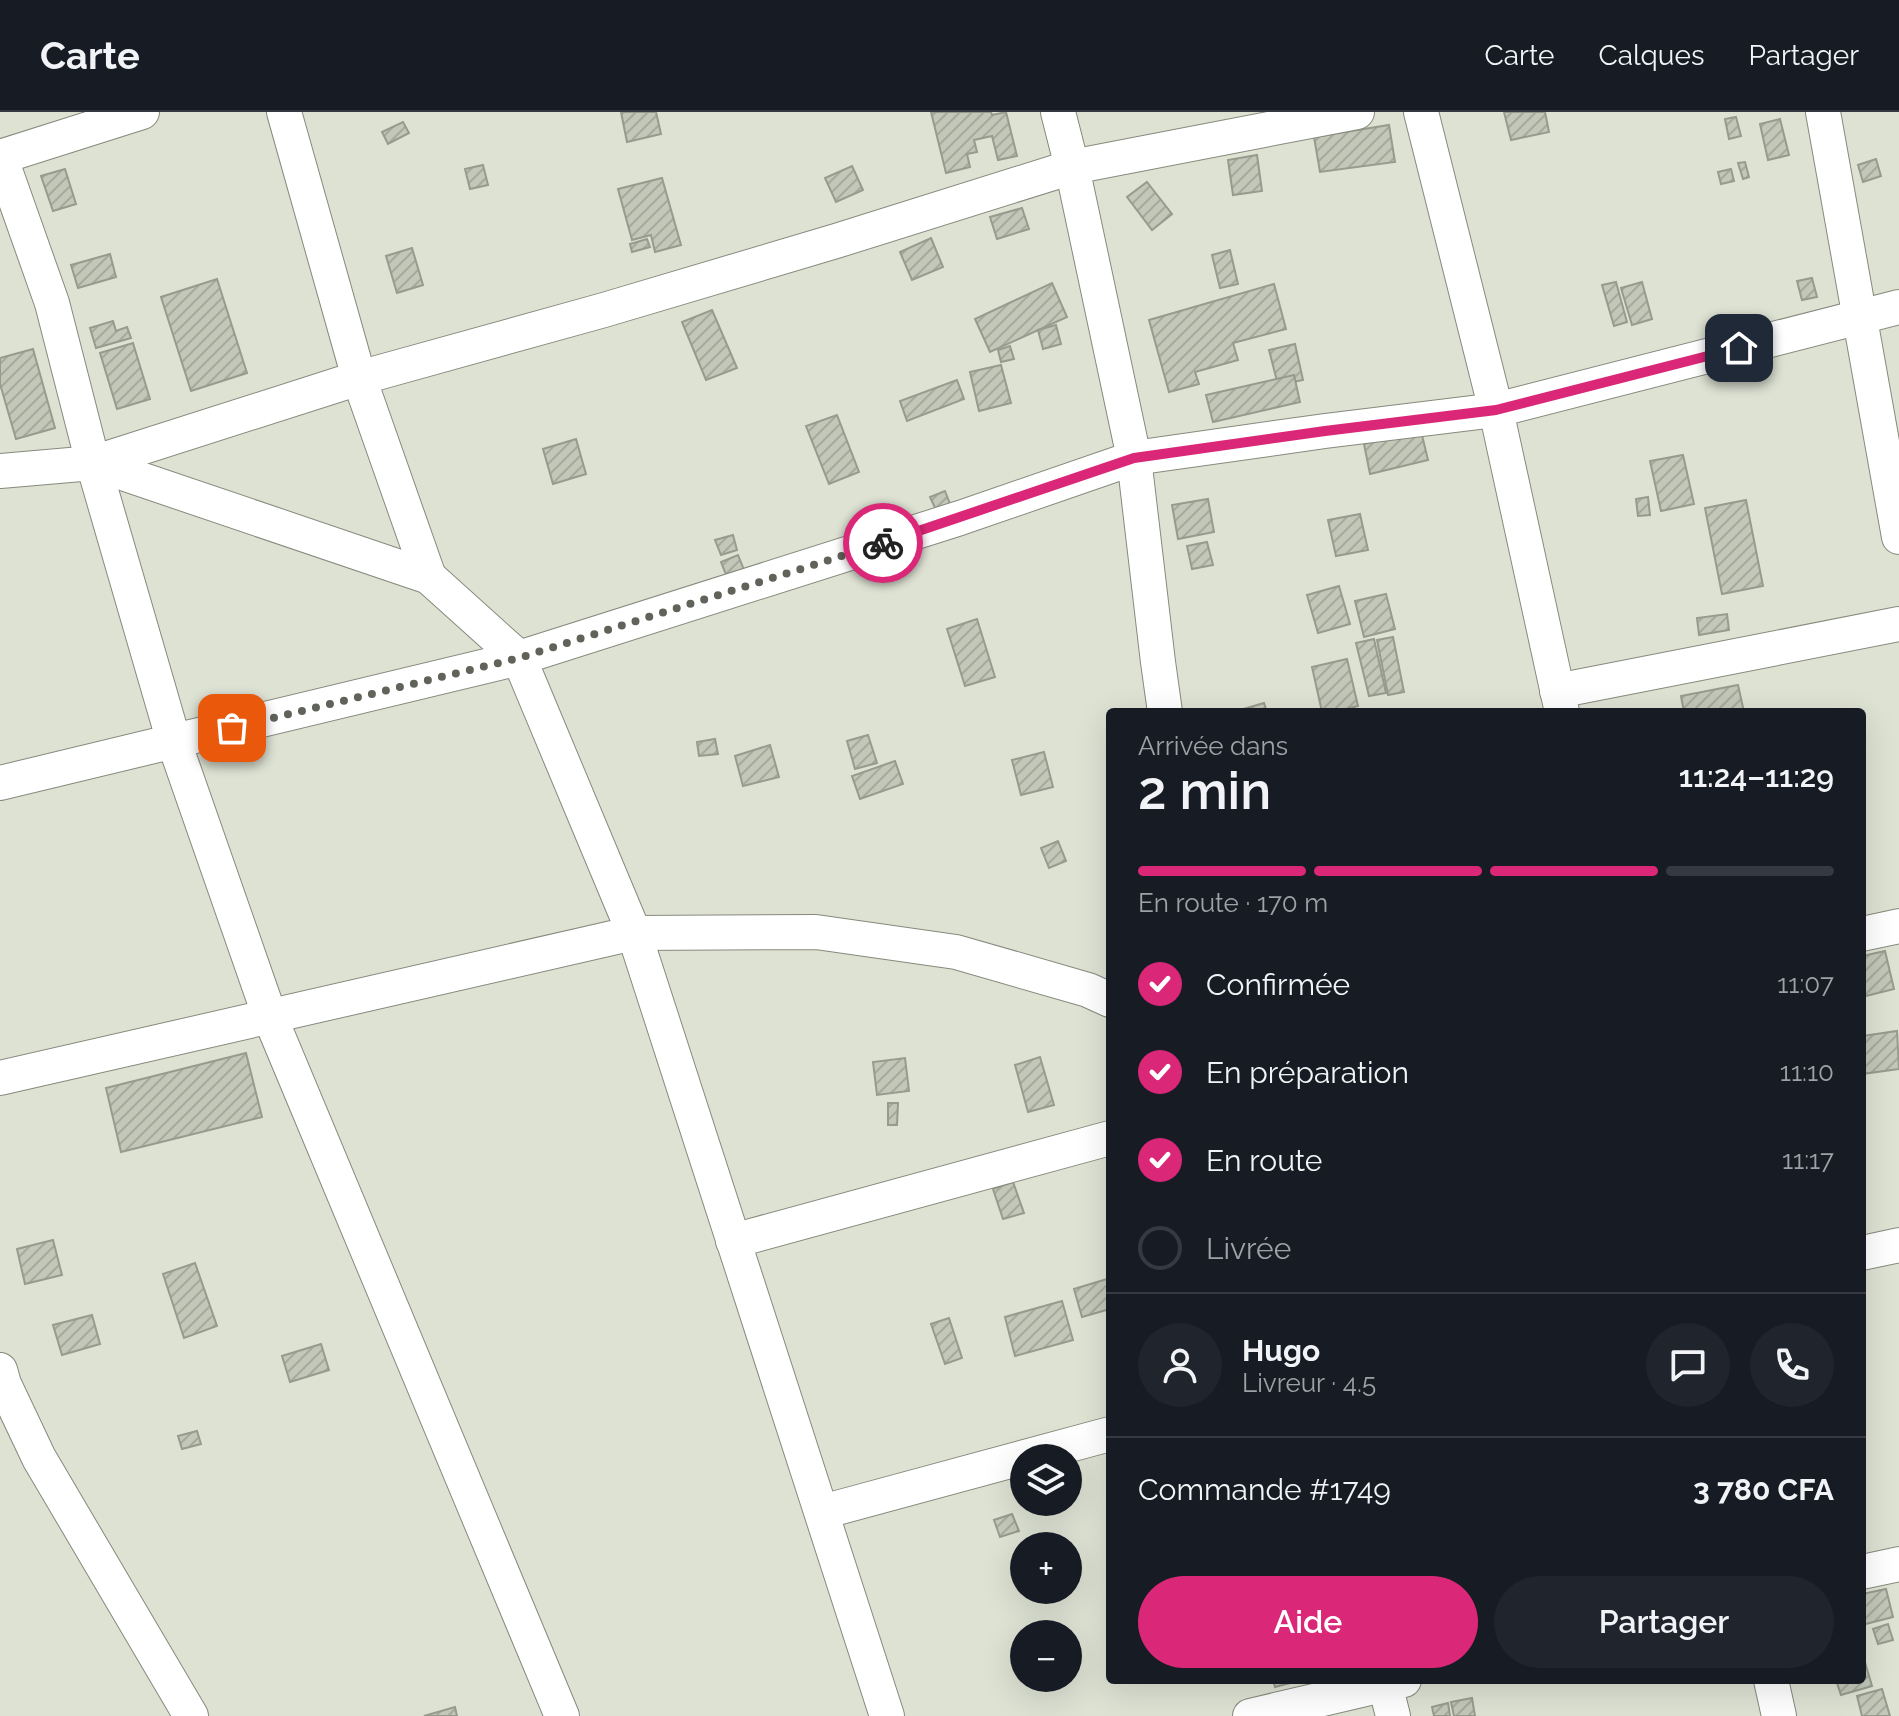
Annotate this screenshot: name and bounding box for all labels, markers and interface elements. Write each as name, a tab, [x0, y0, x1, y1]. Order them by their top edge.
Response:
text: Carte	[40, 33, 140, 78]
text: Carte	[1485, 39, 1554, 72]
text: Calques	[1598, 39, 1704, 72]
text: Partager	[1748, 39, 1859, 72]
pin	[1705, 314, 1773, 382]
icon: home	[1717, 326, 1761, 370]
courier	[843, 503, 923, 583]
icon: bike	[861, 521, 905, 565]
pin	[198, 694, 266, 762]
icon: bag	[210, 706, 254, 750]
text: Arrivée dans	[1138, 731, 1288, 761]
text: 11:24–11:29	[1679, 759, 1834, 794]
text: 2 min	[1138, 760, 1271, 821]
text: En route · 170 m	[1138, 888, 1328, 918]
icon: check	[1138, 962, 1182, 1006]
text: Confirmée	[1206, 967, 1350, 1002]
text: 11:07	[1777, 969, 1834, 999]
icon: check	[1138, 1050, 1182, 1094]
text: En préparation	[1206, 1055, 1409, 1090]
text: 11:10	[1780, 1057, 1834, 1087]
icon: check	[1138, 1138, 1182, 1182]
text: En route	[1206, 1143, 1322, 1178]
text: 11:17	[1782, 1145, 1834, 1175]
text: Livrée	[1206, 1231, 1291, 1266]
button: person	[1138, 1323, 1222, 1407]
button: chat	[1646, 1323, 1730, 1407]
button: phone	[1750, 1323, 1834, 1407]
text: Hugo	[1242, 1333, 1320, 1368]
text: Livreur · 4.5	[1242, 1368, 1376, 1398]
map controls	[1010, 1444, 1082, 1692]
button: layers	[1010, 1444, 1082, 1516]
text: Commande #1749	[1138, 1472, 1391, 1507]
text: 3 780 CFA	[1693, 1472, 1834, 1507]
button: +	[1010, 1532, 1082, 1604]
button: Aide	[1138, 1576, 1478, 1668]
button: Partager	[1494, 1576, 1834, 1668]
button: −	[1010, 1620, 1082, 1692]

